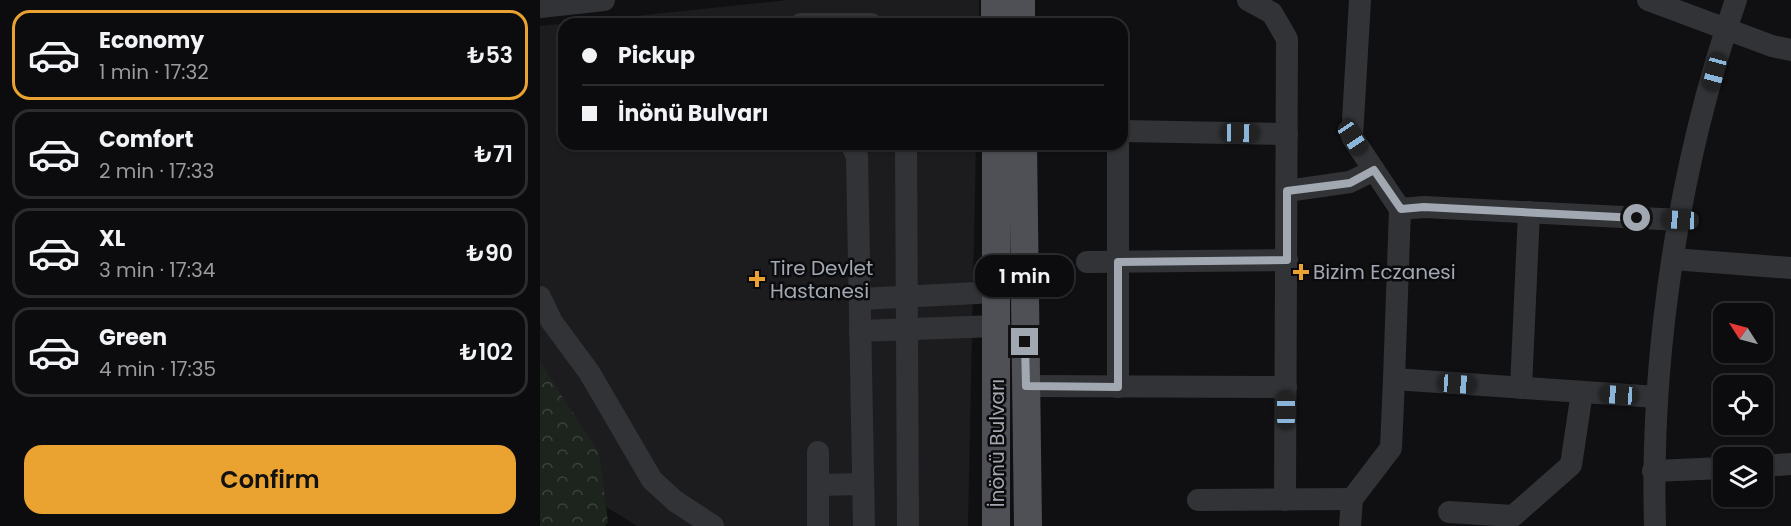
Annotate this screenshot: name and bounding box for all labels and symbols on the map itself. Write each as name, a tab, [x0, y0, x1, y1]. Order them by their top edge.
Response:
car	[1702, 52, 1728, 92]
car	[1334, 117, 1370, 157]
car	[1222, 124, 1258, 142]
route start	[1623, 204, 1650, 231]
car	[1663, 210, 1699, 230]
place label: Tire Devlet Hastanesi	[770, 254, 873, 305]
callout: 1 min	[976, 255, 1074, 297]
place label: Bizim Eczanesi	[1313, 258, 1456, 286]
marker: Bizim Eczanesi	[1294, 265, 1308, 279]
marker: Tire Devlet Hastanesi	[748, 270, 766, 288]
north arrow	[1713, 303, 1773, 363]
route end	[1011, 328, 1038, 355]
car	[1438, 374, 1476, 394]
street label: İnönü Bulvarı	[983, 379, 1011, 507]
car	[1600, 385, 1638, 405]
car	[1277, 392, 1295, 428]

